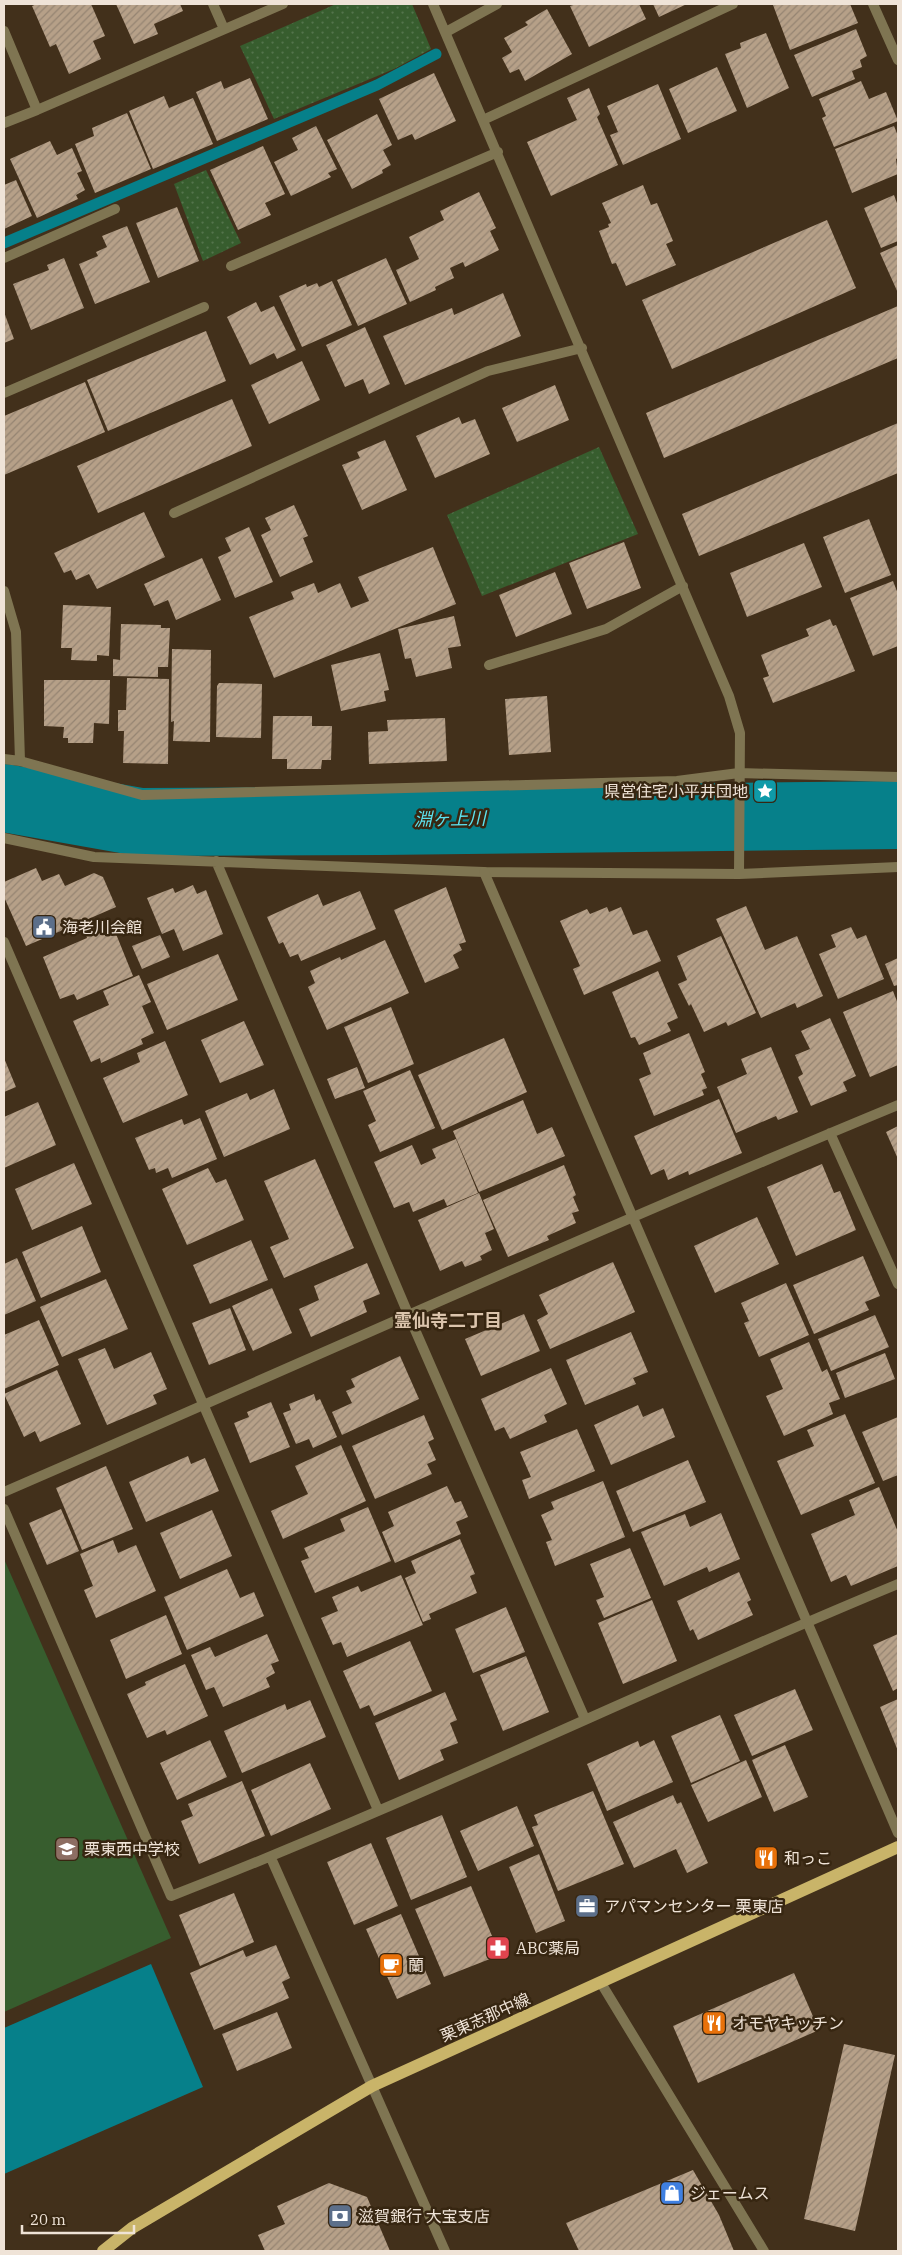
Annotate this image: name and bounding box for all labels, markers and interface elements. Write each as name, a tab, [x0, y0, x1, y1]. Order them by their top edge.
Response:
place icon: 県営住宅小平井団地	[752, 778, 778, 804]
place label: 県営住宅小平井団地	[604, 781, 748, 801]
water label: 淵ヶ上川	[414, 806, 488, 831]
public building icon: 海老川会館	[31, 914, 57, 940]
place label: 海老川会館	[62, 917, 142, 937]
district label: 霊仙寺二丁目	[394, 1309, 502, 1332]
school or university icon: 栗東西中学校	[54, 1836, 80, 1862]
place label: 栗東西中学校	[84, 1839, 180, 1859]
restaurant icon: 和っこ	[753, 1845, 779, 1871]
place label: 和っこ	[784, 1848, 832, 1868]
office icon: アパマンセンター 栗東店	[574, 1893, 600, 1919]
place label: アパマンセンター 栗東店	[604, 1896, 783, 1916]
pharmacy icon: ABC薬局	[485, 1935, 511, 1961]
place label: ABC薬局	[516, 1938, 580, 1958]
cafe icon: 蘭	[378, 1952, 404, 1978]
place label: 蘭	[408, 1955, 424, 1975]
street label: 栗東志那中線	[437, 1988, 533, 2046]
restaurant icon: オモヤキッチン	[701, 2010, 727, 2036]
place label: オモヤキッチン	[732, 2013, 844, 2033]
shop icon: ジェームス	[659, 2180, 685, 2206]
place label: ジェームス	[690, 2183, 770, 2203]
scale bar	[22, 2202, 135, 2234]
bank icon: 滋賀銀行 大宝支店	[327, 2203, 353, 2229]
place label: 滋賀銀行 大宝支店	[358, 2206, 490, 2226]
text: 20 m	[30, 2210, 66, 2229]

